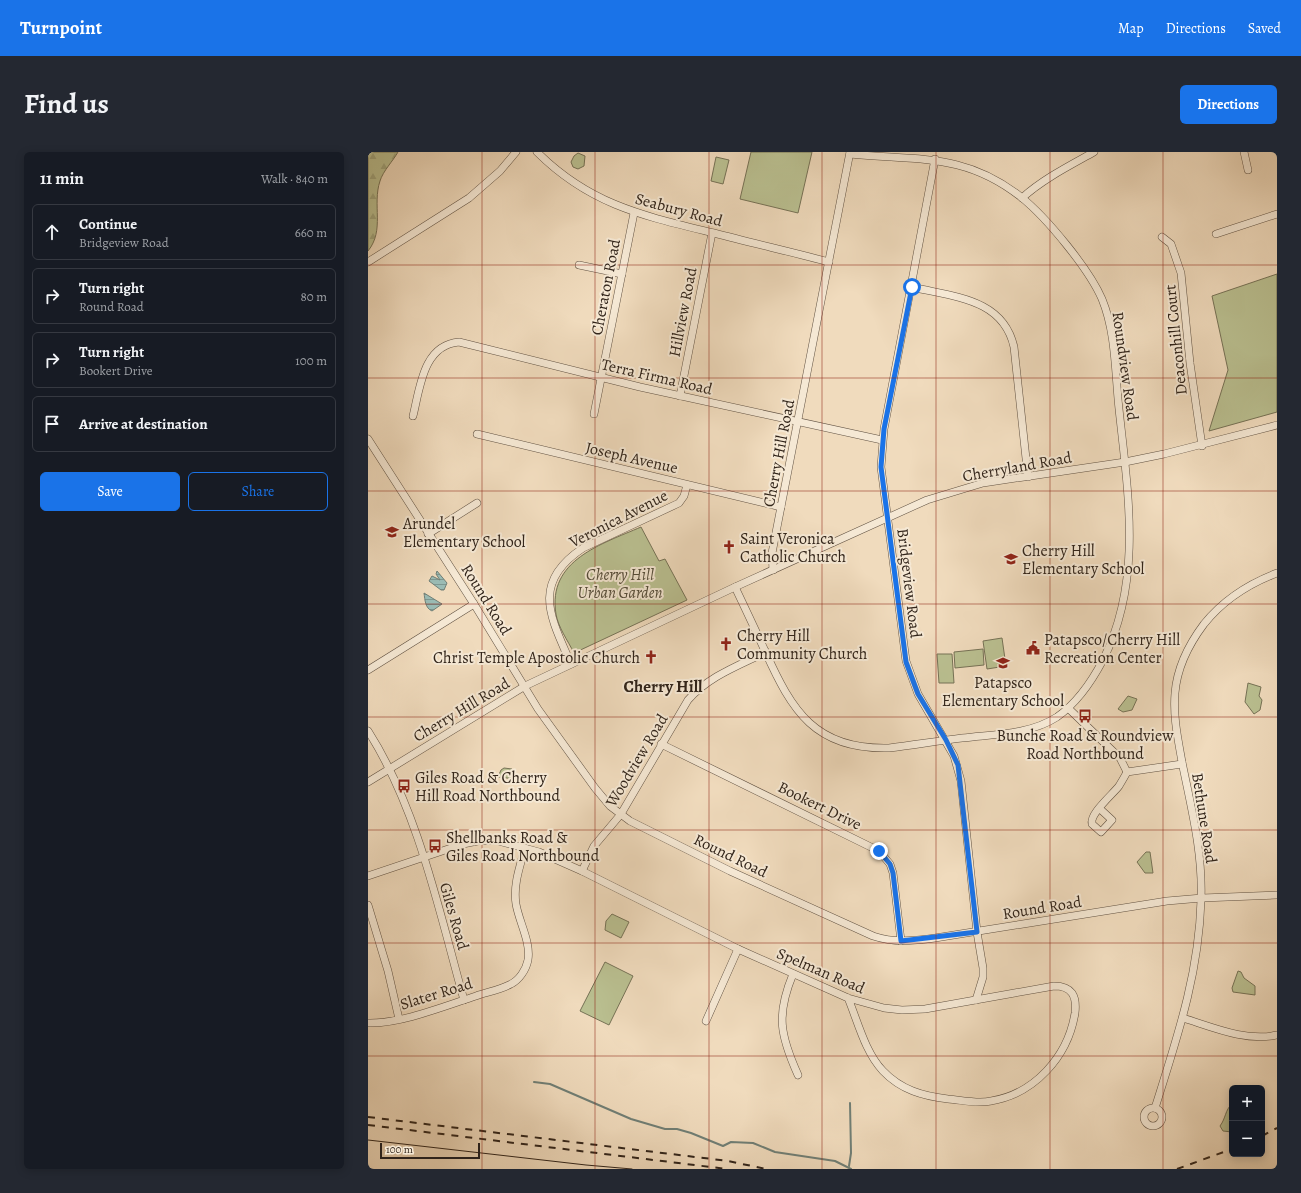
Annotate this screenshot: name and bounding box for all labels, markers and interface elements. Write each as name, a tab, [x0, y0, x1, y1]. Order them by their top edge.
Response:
text: Turnpoint	[20, 15, 102, 41]
text: Map	[1118, 19, 1144, 38]
text: Directions	[1166, 19, 1226, 38]
text: Saved	[1248, 19, 1281, 38]
text: Find us	[24, 85, 109, 123]
button: Directions	[1180, 85, 1277, 124]
text: 11 min	[40, 167, 84, 190]
text: Walk · 840 m	[261, 170, 328, 187]
street label: Seabury Road	[633, 188, 725, 232]
text: Continue	[79, 214, 137, 234]
icon: ahead	[41, 221, 63, 243]
text: 660 m	[295, 224, 327, 241]
text: Bridgeview Road	[79, 234, 169, 251]
street label: Cheraton Road	[586, 237, 626, 337]
street label: Hillview Road	[664, 265, 703, 359]
text: Turn right	[79, 278, 144, 298]
route start	[903, 278, 921, 296]
street label: Deaconhill Court	[1159, 284, 1193, 396]
icon: right	[41, 285, 63, 307]
text: 80 m	[300, 288, 327, 305]
text: Round Road	[79, 298, 144, 315]
street label: Roundview Road	[1106, 310, 1144, 422]
text: Turn right	[79, 342, 144, 362]
icon: right	[41, 349, 63, 371]
text: 100 m	[295, 352, 327, 369]
street label: Terra Firma Road	[599, 353, 715, 401]
text: Bookert Drive	[79, 362, 153, 379]
street label: Cherry Hill Road	[758, 397, 800, 509]
icon: arrive	[41, 413, 63, 435]
text: Arrive at destination	[79, 414, 208, 434]
street label: Joseph Avenue	[584, 437, 680, 479]
street label: Cherryland Road	[961, 446, 1074, 487]
button: Save	[40, 472, 180, 511]
button: Share	[188, 472, 328, 511]
street label: Veronica Avenue	[565, 485, 671, 554]
place label: Arundel Elementary School	[402, 513, 526, 553]
school or university icon: Arundel Elementary School	[384, 524, 400, 540]
street label: Bridgeview Road	[891, 527, 927, 640]
place label: Saint Veronica Catholic Church	[740, 528, 847, 568]
church icon: Saint Veronica Catholic Church	[721, 539, 737, 555]
place label: Cherry Hill Elementary School	[1022, 540, 1145, 580]
school or university icon: Cherry Hill Elementary School	[1003, 551, 1019, 567]
street label: Round Road	[456, 560, 517, 640]
park label: Cherry Hill Urban Garden	[578, 564, 662, 604]
place label: Cherry Hill Community Church	[737, 625, 868, 665]
place label: Patapsco/Cherry Hill Recreation Center	[1044, 629, 1180, 669]
church icon: Cherry Hill Community Church	[718, 636, 734, 652]
public building icon: Patapsco/Cherry Hill Recreation Center	[1025, 640, 1041, 656]
place label: Christ Temple Apostolic Church	[433, 647, 640, 669]
church icon: Christ Temple Apostolic Church	[643, 649, 659, 665]
school or university icon: Patapsco Elementary School	[995, 655, 1011, 671]
street label: Cherry Hill Road	[409, 672, 514, 747]
place label: Patapsco Elementary School	[942, 672, 1064, 712]
district label: Cherry Hill	[623, 675, 703, 698]
bus stop icon: Bunche Road & Roundview Road Northbound	[1077, 708, 1093, 724]
street label: Woodview Road	[600, 710, 673, 812]
place label: Bunche Road & Roundview Road Northbound	[997, 725, 1174, 765]
place label: Giles Road & Cherry Hill Road Northbound	[415, 767, 560, 807]
street label: Bethune Road	[1186, 771, 1222, 865]
street label: Bookert Drive	[774, 776, 865, 836]
bus stop icon: Giles Road & Cherry Hill Road Northbound	[396, 778, 412, 794]
place label: Shellbanks Road & Giles Road Northbound	[446, 827, 600, 867]
street label: Round Road	[690, 829, 772, 883]
bus stop icon: Shellbanks Road & Giles Road Northbound	[427, 838, 443, 854]
route end	[870, 842, 888, 860]
street label: Giles Road	[434, 880, 474, 953]
street label: Round Road	[1001, 891, 1084, 925]
street label: Spelman Road	[773, 942, 869, 1000]
street label: Slater Road	[397, 972, 476, 1015]
map controls	[1229, 1085, 1265, 1157]
button: +	[1229, 1085, 1265, 1121]
button: −	[1229, 1121, 1265, 1157]
scale bar	[380, 1141, 480, 1160]
text: 100 m	[386, 1142, 413, 1157]

